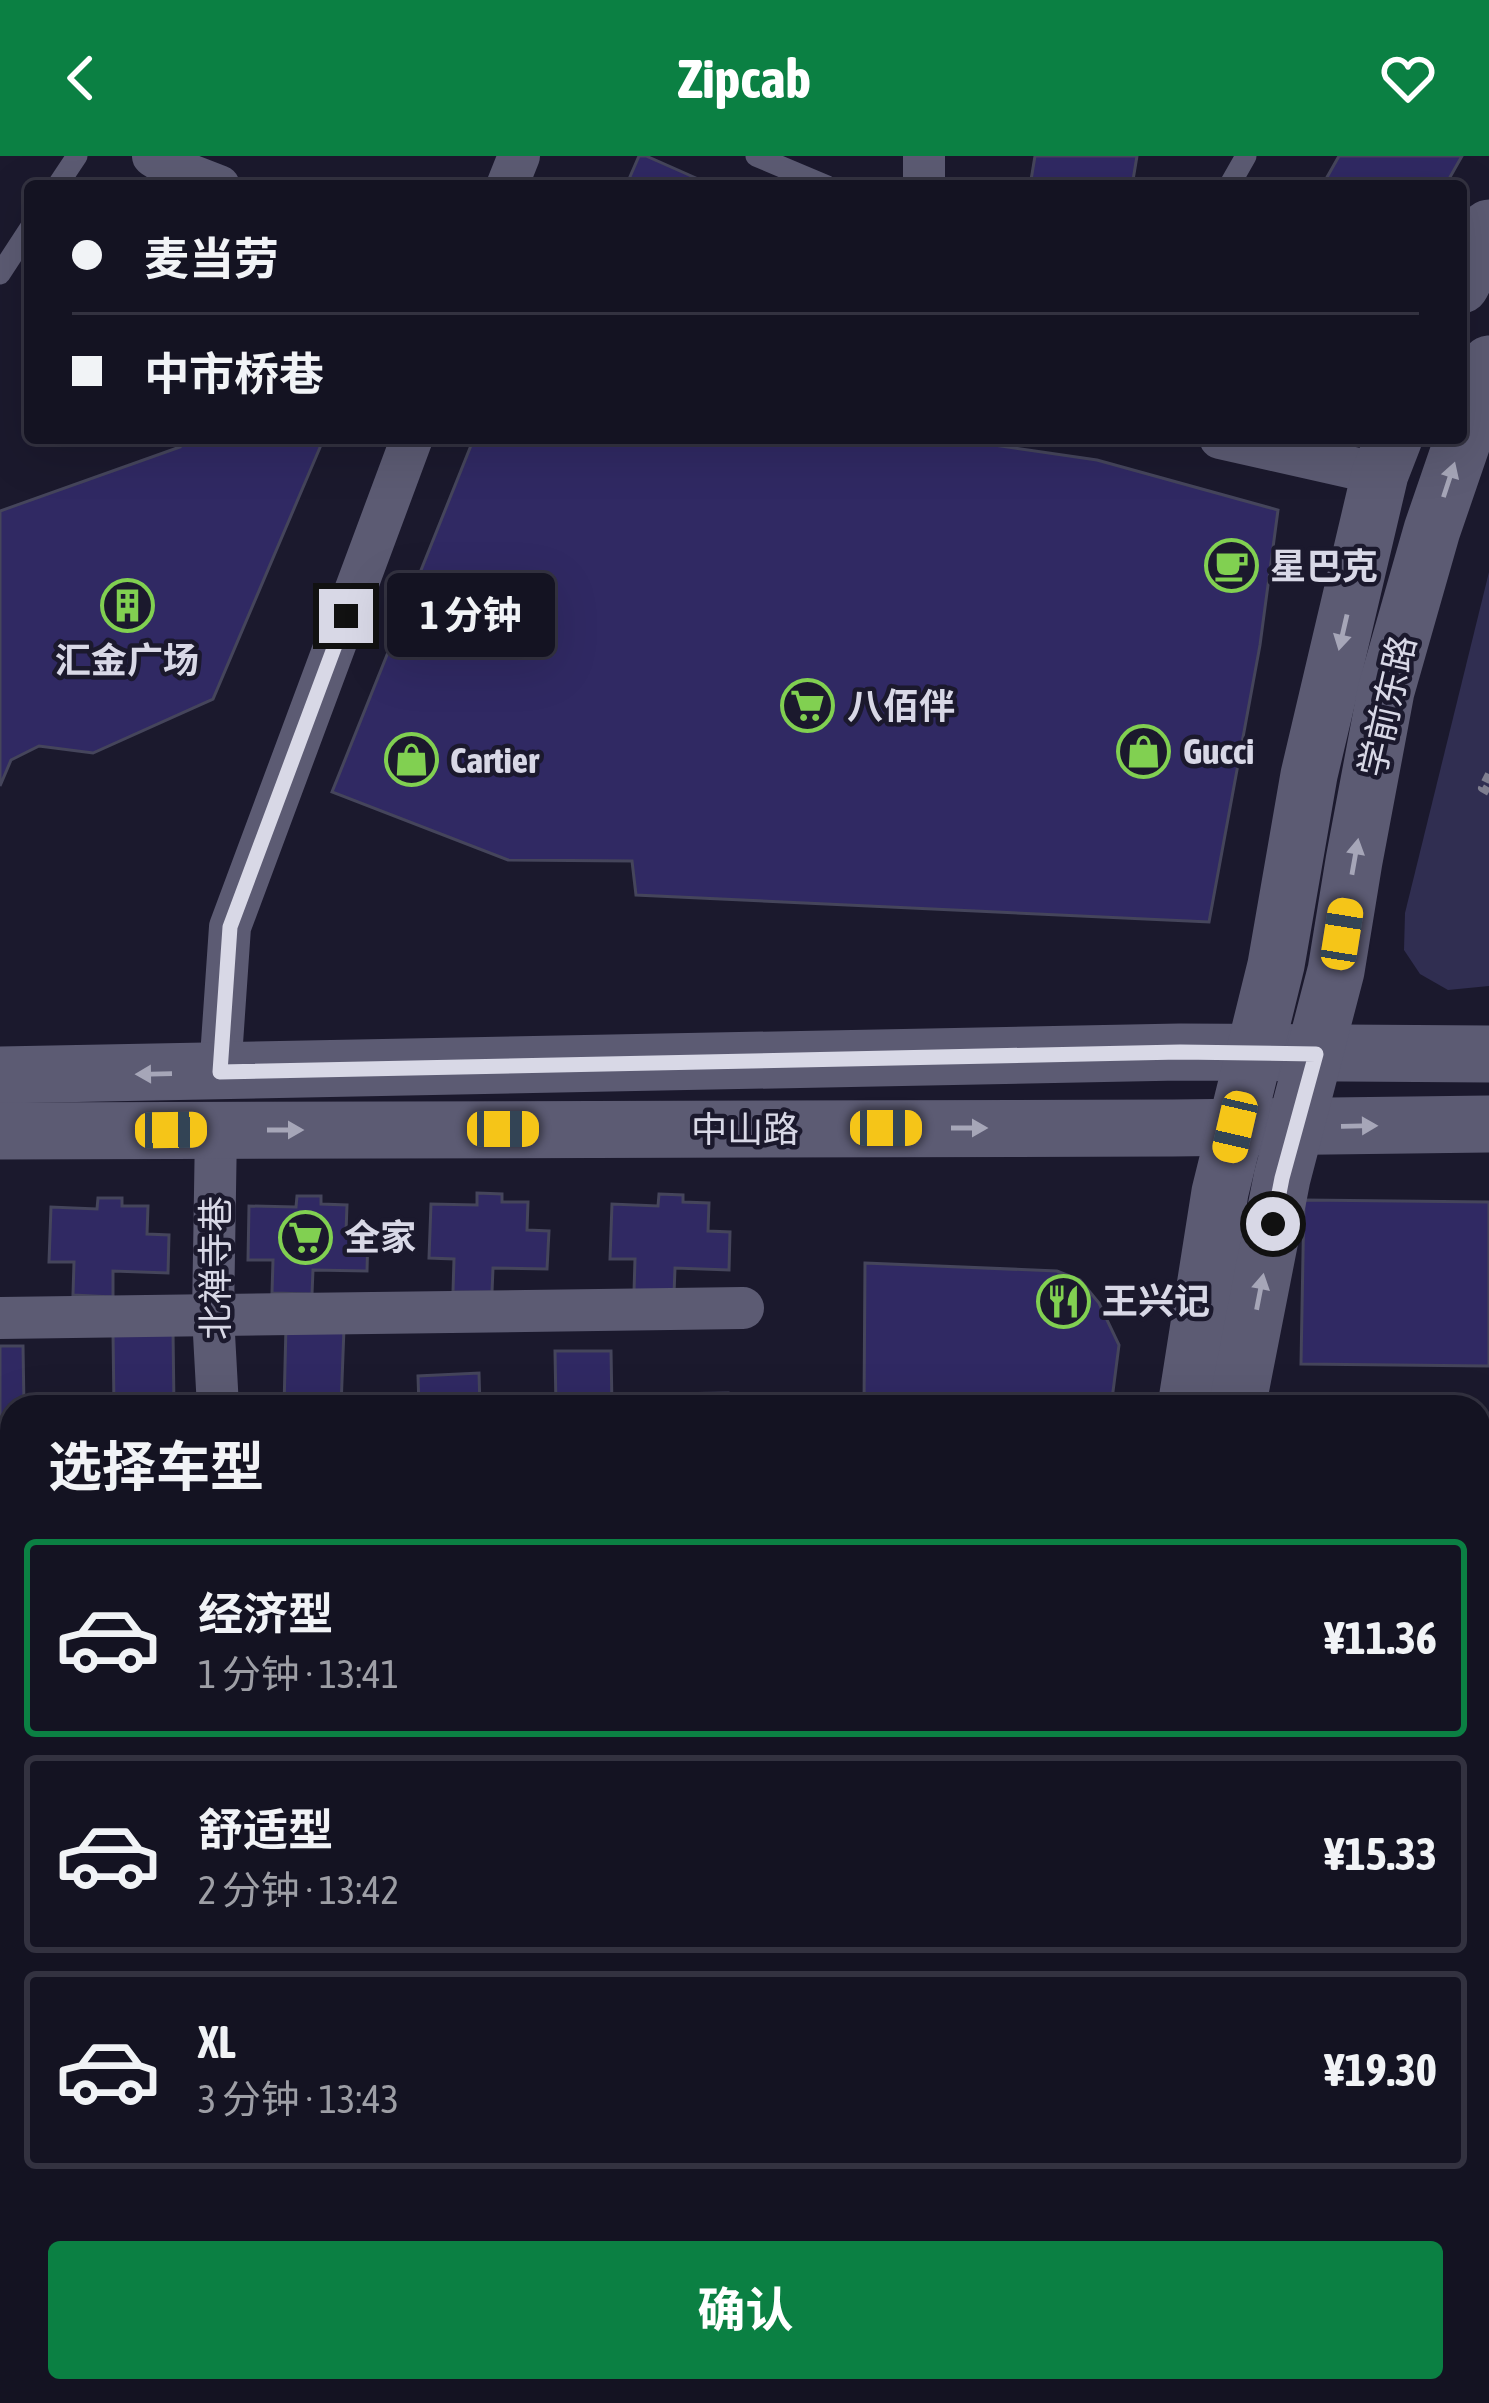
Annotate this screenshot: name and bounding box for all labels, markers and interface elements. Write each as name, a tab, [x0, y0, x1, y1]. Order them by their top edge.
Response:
icon: back	[48, 45, 114, 111]
icon: heart	[1375, 45, 1441, 111]
text: Zipcab	[678, 48, 811, 109]
text: 麦当劳	[144, 233, 279, 285]
text: 中市桥巷	[144, 348, 324, 400]
one-way arrow	[1441, 461, 1459, 497]
cafe icon: 星巴克	[1203, 538, 1259, 594]
place label: 星巴克	[1270, 545, 1378, 587]
callout: 1 分钟	[388, 574, 556, 658]
building icon: 汇金广场	[99, 577, 155, 633]
route end	[319, 589, 373, 643]
text: 1 分钟	[420, 593, 522, 637]
one-way arrow	[1333, 614, 1352, 651]
street label: 学前东路	[1350, 631, 1424, 781]
place label: 汇金广场	[55, 639, 199, 681]
supermarket icon: 八佰伴	[780, 678, 836, 734]
place label: 八佰伴	[847, 685, 955, 727]
shop icon: Gucci	[1116, 723, 1172, 779]
place label: Gucci	[1183, 730, 1254, 772]
shop icon: Cartier	[383, 732, 439, 788]
place label: Cartier	[450, 739, 540, 781]
one-way arrow	[1346, 838, 1364, 876]
car	[1319, 896, 1365, 972]
one-way arrow	[134, 1064, 172, 1084]
car	[1209, 1088, 1261, 1166]
street label: 中山路	[691, 1108, 799, 1150]
car	[850, 1110, 922, 1146]
car	[135, 1111, 207, 1149]
car	[467, 1111, 539, 1147]
one-way arrow	[1341, 1116, 1379, 1135]
one-way arrow	[951, 1118, 989, 1138]
one-way arrow	[267, 1120, 305, 1139]
street label: 北禅寺巷	[194, 1196, 236, 1340]
route start	[1246, 1197, 1300, 1251]
supermarket icon: 全家	[277, 1209, 333, 1265]
place label: 全家	[344, 1216, 416, 1258]
restaurant icon: 王兴记	[1035, 1273, 1091, 1329]
one-way arrow	[1251, 1273, 1270, 1311]
place label: 王兴记	[1102, 1280, 1210, 1322]
text: 选择车型	[48, 1436, 264, 1497]
icon: car	[54, 1584, 162, 1692]
text: 经济型	[198, 1588, 333, 1640]
text: ¥11.36	[1324, 1612, 1437, 1664]
text: 1 分钟 · 13:41	[198, 1652, 399, 1696]
icon: car	[54, 1800, 162, 1908]
text: 舒适型	[198, 1804, 333, 1856]
text: ¥15.33	[1324, 1828, 1437, 1880]
text: 2 分钟 · 13:42	[198, 1868, 399, 1912]
icon: car	[54, 2016, 162, 2124]
text: XL	[198, 2016, 236, 2068]
text: ¥19.30	[1324, 2044, 1437, 2096]
text: 3 分钟 · 13:43	[198, 2077, 399, 2121]
button: 确认	[48, 2241, 1443, 2379]

